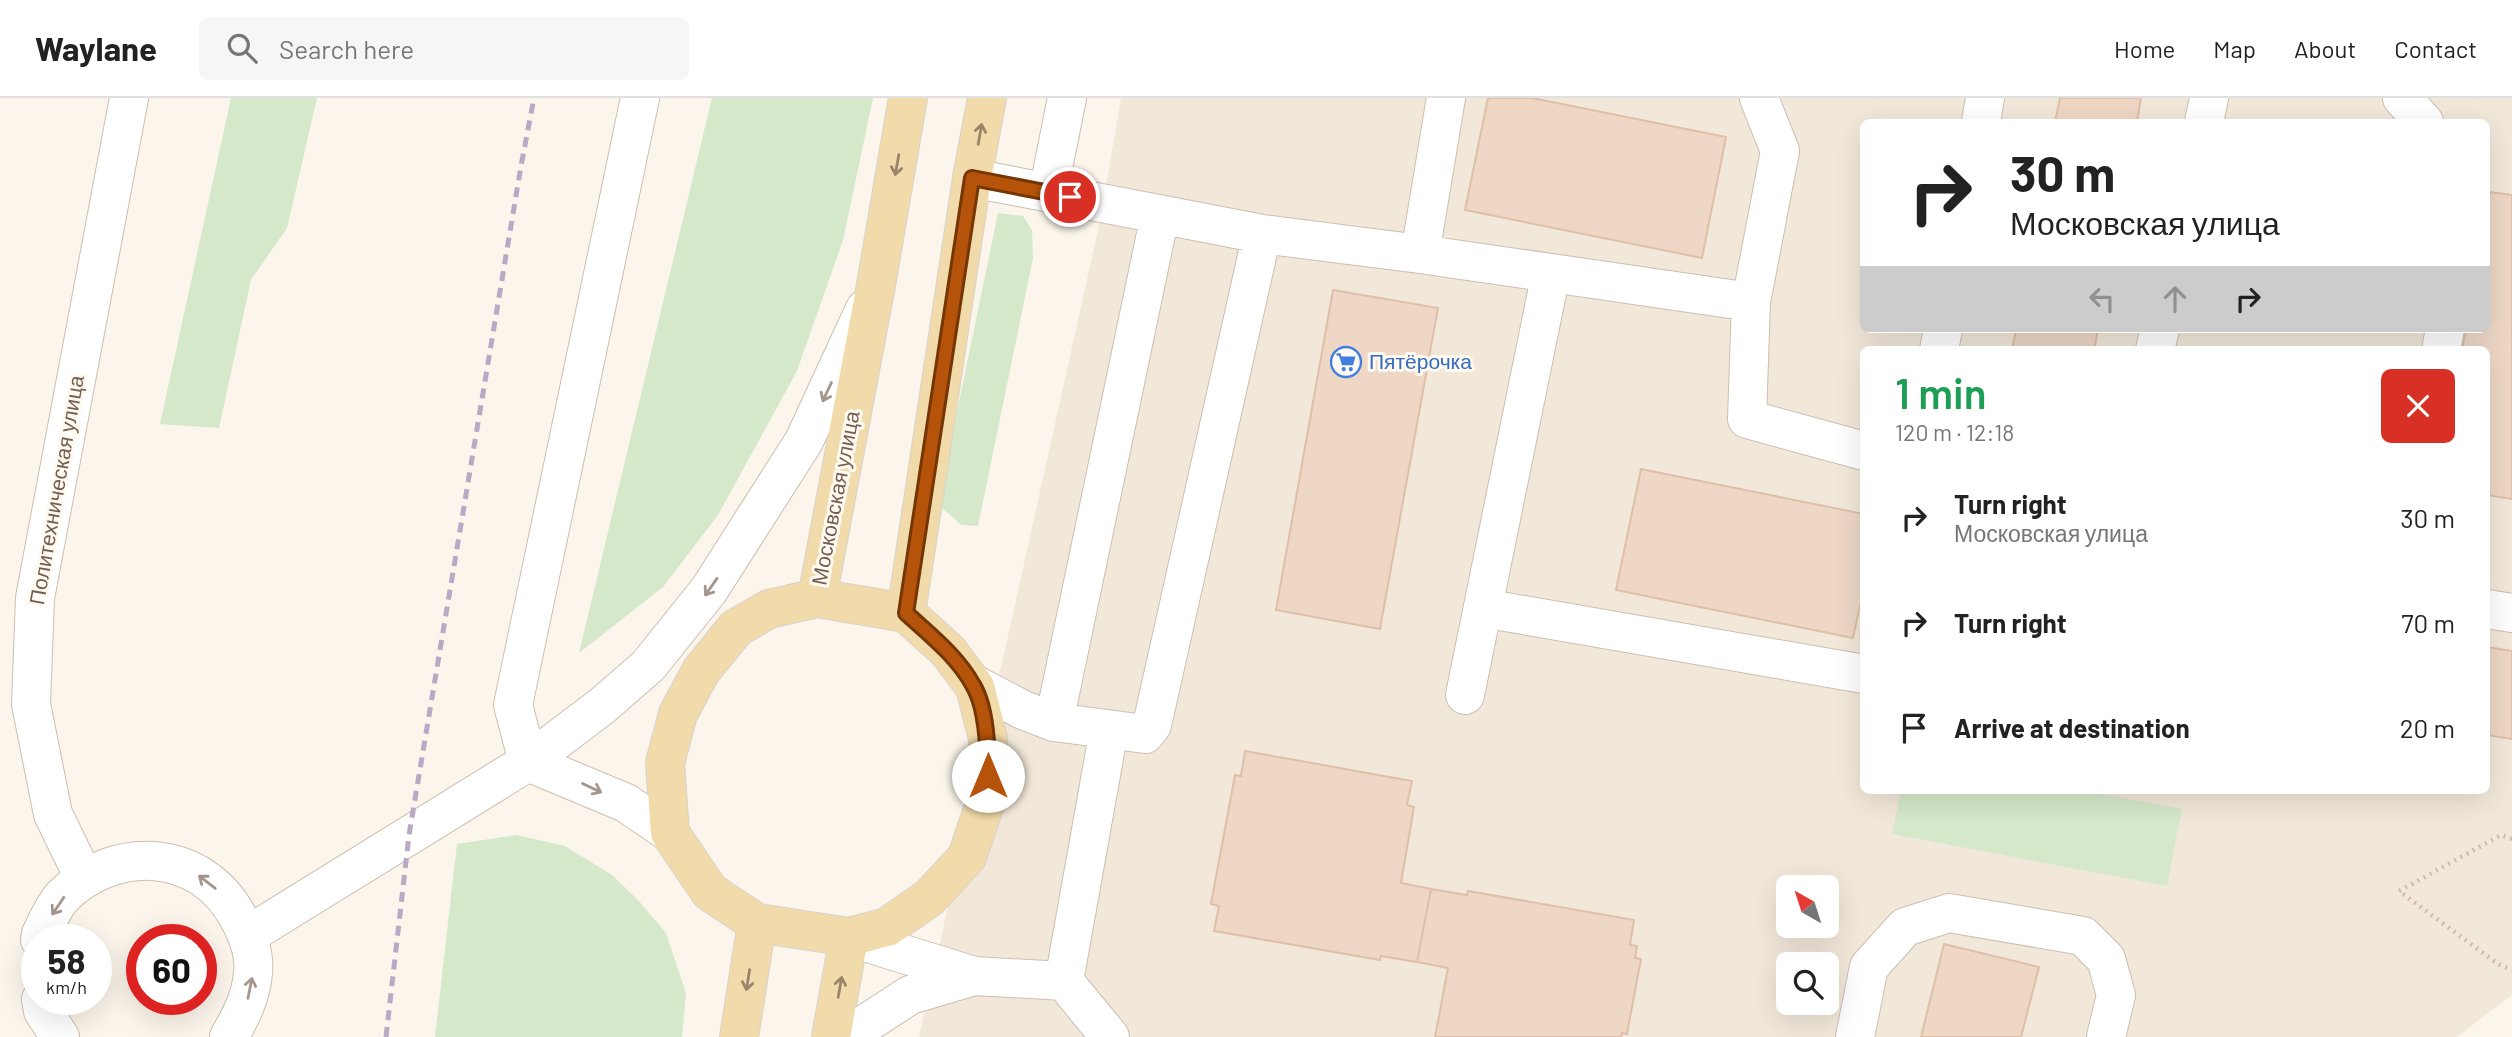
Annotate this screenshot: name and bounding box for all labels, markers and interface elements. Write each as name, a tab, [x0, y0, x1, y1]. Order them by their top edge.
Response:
search box	[199, 17, 689, 80]
text: Waylane	[35, 28, 157, 68]
icon: search	[223, 29, 261, 67]
text: Search here	[279, 33, 414, 64]
text: Home	[2114, 34, 2175, 63]
text: Map	[2213, 34, 2256, 63]
text: About	[2294, 34, 2356, 63]
text: Contact	[2394, 34, 2477, 63]
one-way arrow	[974, 123, 988, 146]
text: 30 m	[2010, 143, 2115, 202]
icon: right	[1895, 147, 1986, 238]
one-way arrow	[890, 153, 903, 176]
pin	[1040, 167, 1100, 227]
icon: arrive	[1051, 178, 1089, 216]
text: Московская улица	[2010, 203, 2280, 241]
icon: left	[2083, 280, 2121, 318]
icon: ahead	[2156, 280, 2194, 318]
icon: right	[2229, 280, 2267, 318]
supermarket icon: Пятёрочка	[1329, 345, 1363, 379]
place label: Пятёрочка	[1369, 348, 1472, 373]
text: 1 min	[1895, 367, 1987, 417]
button: close	[2381, 369, 2455, 443]
street label: Политехническая улица	[23, 373, 88, 606]
one-way arrow	[820, 380, 833, 402]
street label: Московская улица	[805, 408, 864, 587]
text: 120 m · 12:18	[1895, 418, 2014, 446]
text: Turn right	[1954, 488, 2067, 519]
icon: right	[1895, 499, 1933, 537]
text: 30 m	[2400, 502, 2455, 533]
text: Московская улица	[1954, 519, 2148, 547]
one-way arrow	[704, 577, 718, 596]
icon: right	[1895, 604, 1933, 642]
text: Turn right	[1954, 607, 2067, 638]
text: 70 m	[2401, 607, 2455, 638]
icon: arrive	[1895, 709, 1933, 747]
text: Arrive at destination	[1954, 712, 2190, 743]
text: 20 m	[2400, 712, 2455, 743]
position arrow	[951, 739, 1025, 813]
one-way arrow	[581, 782, 602, 795]
one-way arrow	[199, 874, 217, 889]
north arrow	[1776, 875, 1839, 938]
map controls	[1776, 875, 1839, 1015]
one-way arrow	[50, 896, 65, 915]
speed limit sign: 60	[126, 924, 217, 1015]
text: 58	[48, 939, 85, 981]
button: search	[1776, 952, 1839, 1015]
one-way arrow	[741, 968, 754, 991]
text: km/h	[46, 976, 87, 998]
one-way arrow	[834, 976, 847, 999]
one-way arrow	[243, 977, 257, 1000]

